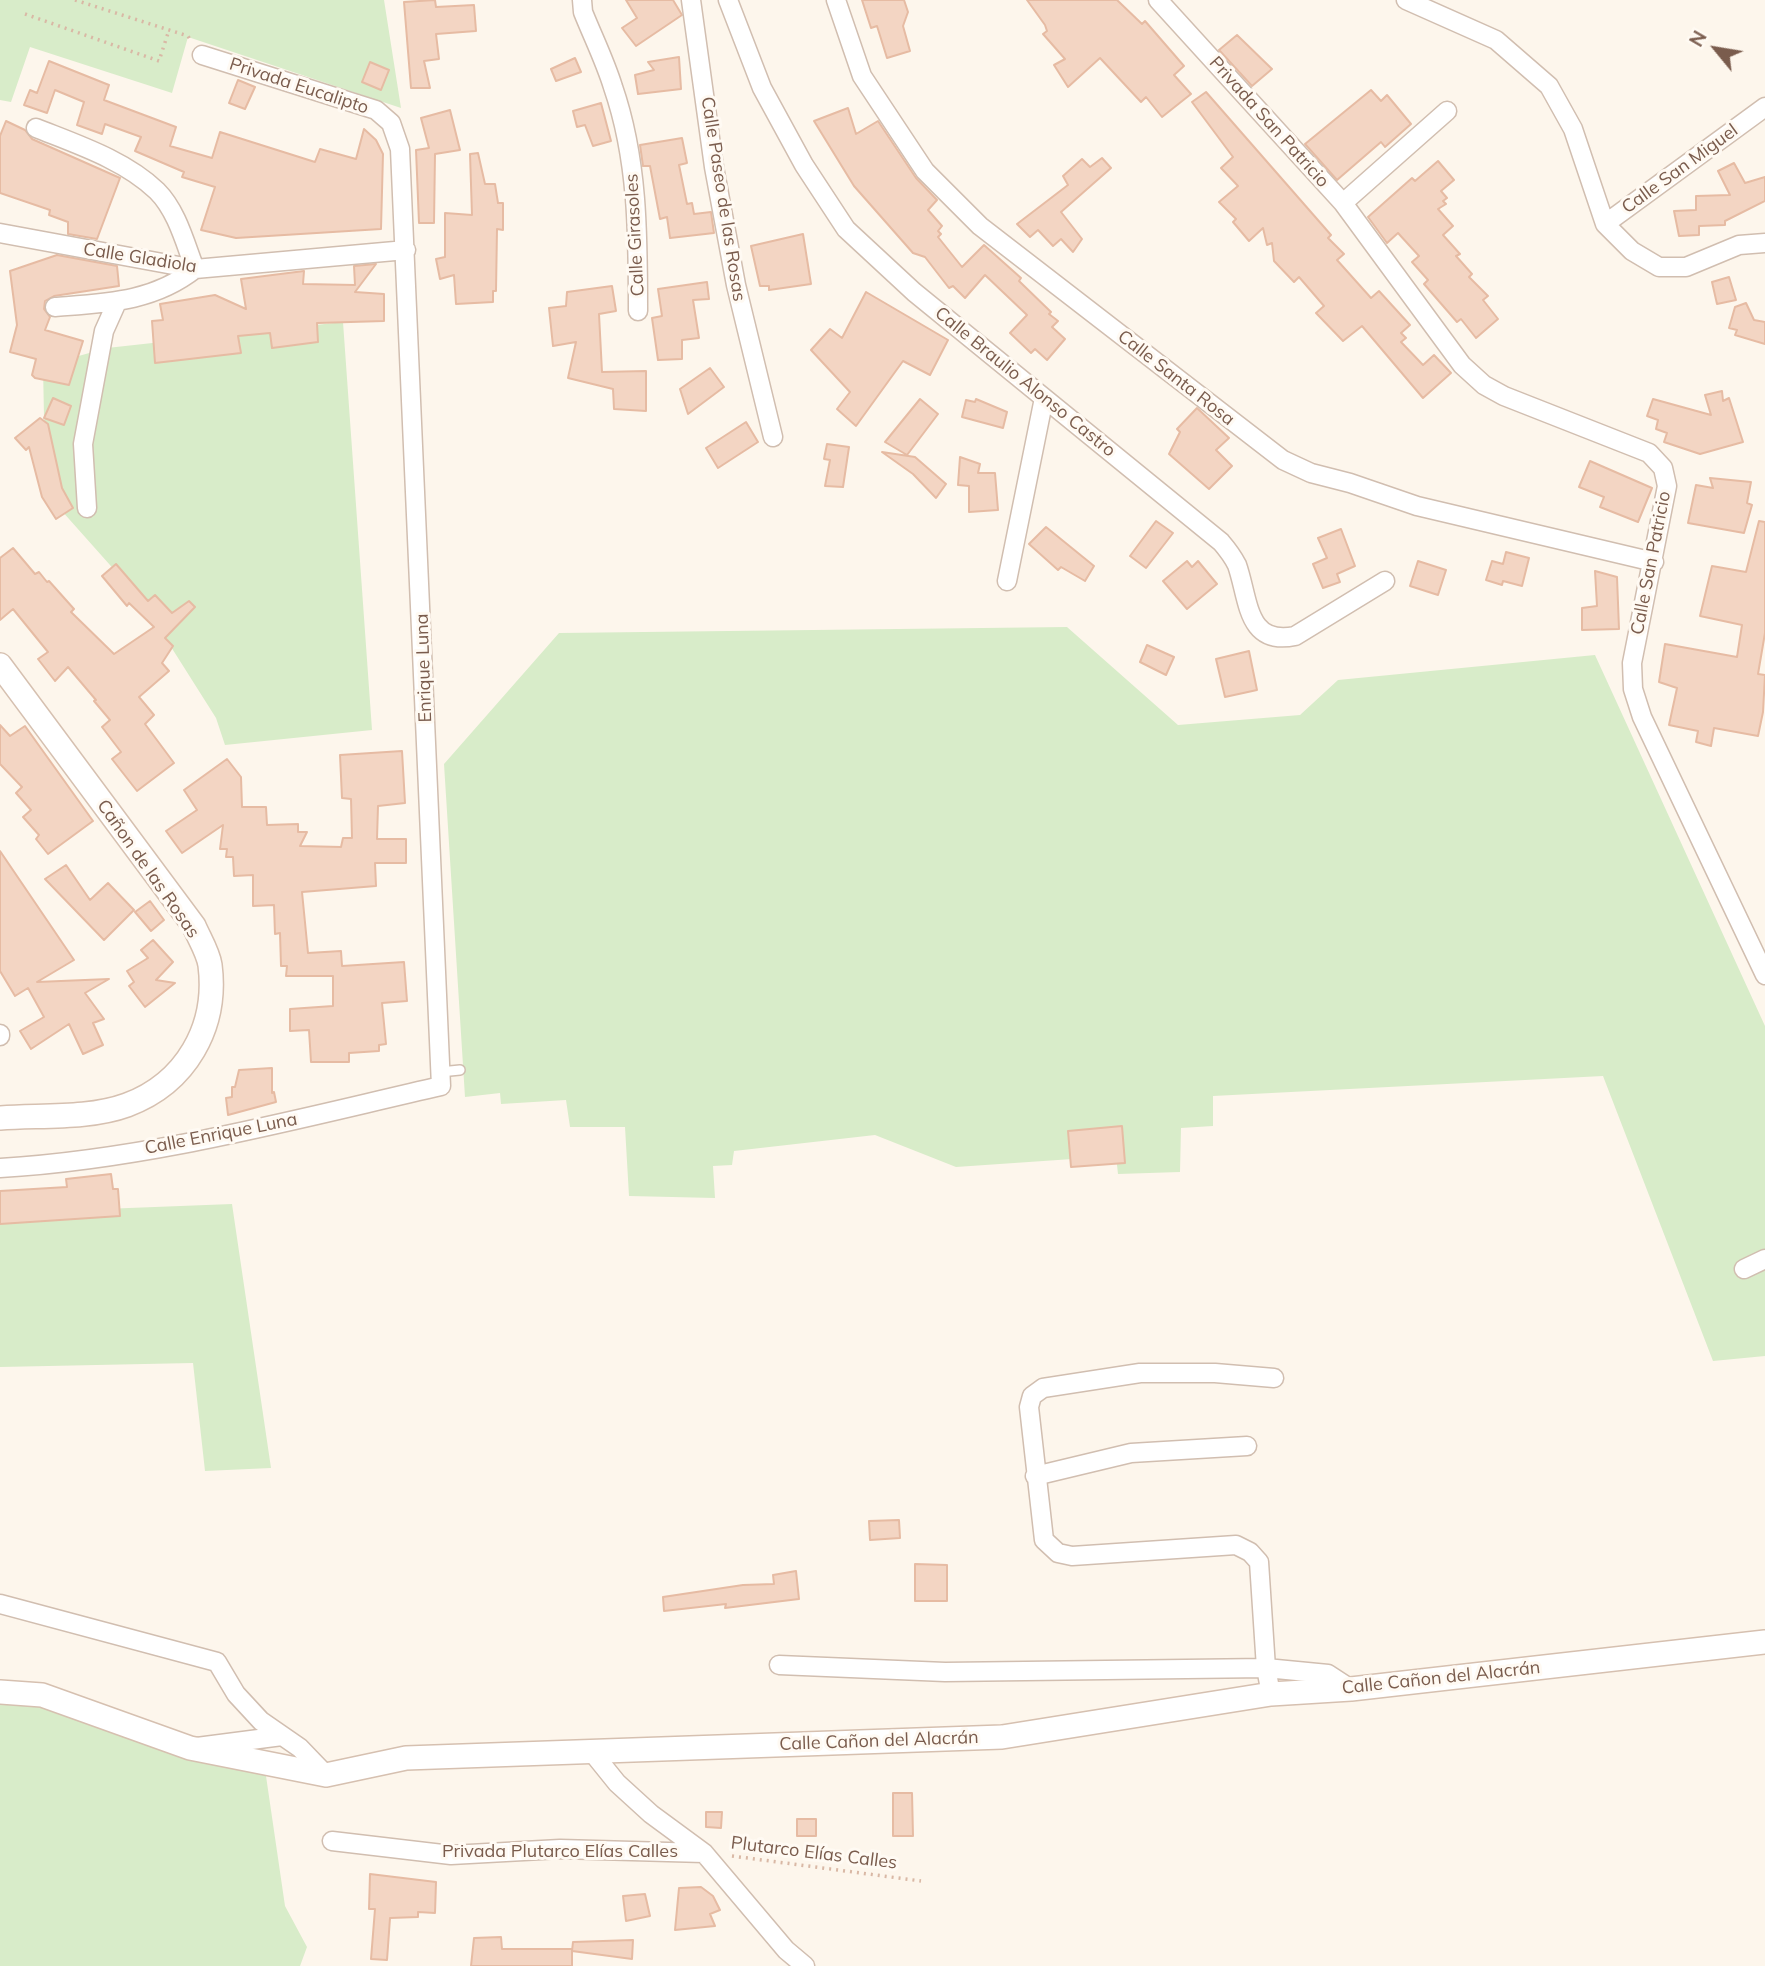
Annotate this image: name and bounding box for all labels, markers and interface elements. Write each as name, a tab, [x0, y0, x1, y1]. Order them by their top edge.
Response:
north arrow	[1681, 14, 1751, 84]
text: N	[1684, 26, 1712, 51]
street label: Privada San Patricio	[1205, 52, 1333, 192]
street label: Privada Eucalipto	[227, 53, 371, 119]
street label: Calle Paseo de las Rosas	[696, 95, 750, 303]
street label: Calle San Miguel	[1618, 120, 1742, 218]
street label: Calle Girasoles	[621, 173, 649, 297]
street label: Calle Gladiola	[82, 238, 198, 278]
street label: Calle Braulio Alonso Castro	[930, 302, 1120, 462]
street label: Calle Santa Rosa	[1113, 326, 1239, 430]
street label: Calle San Patricio	[1626, 489, 1676, 637]
street label: Enrique Luna	[411, 613, 437, 723]
street label: Cañon de las Rosas	[92, 796, 204, 942]
street label: Calle Enrique Luna	[143, 1109, 299, 1159]
street label: Calle Cañon del Alacrán	[1341, 1657, 1541, 1699]
street label: Calle Cañon del Alacrán	[779, 1727, 979, 1755]
street label: Plutarco Elías Calles	[730, 1832, 898, 1874]
street label: Privada Plutarco Elías Calles	[442, 1841, 678, 1863]

